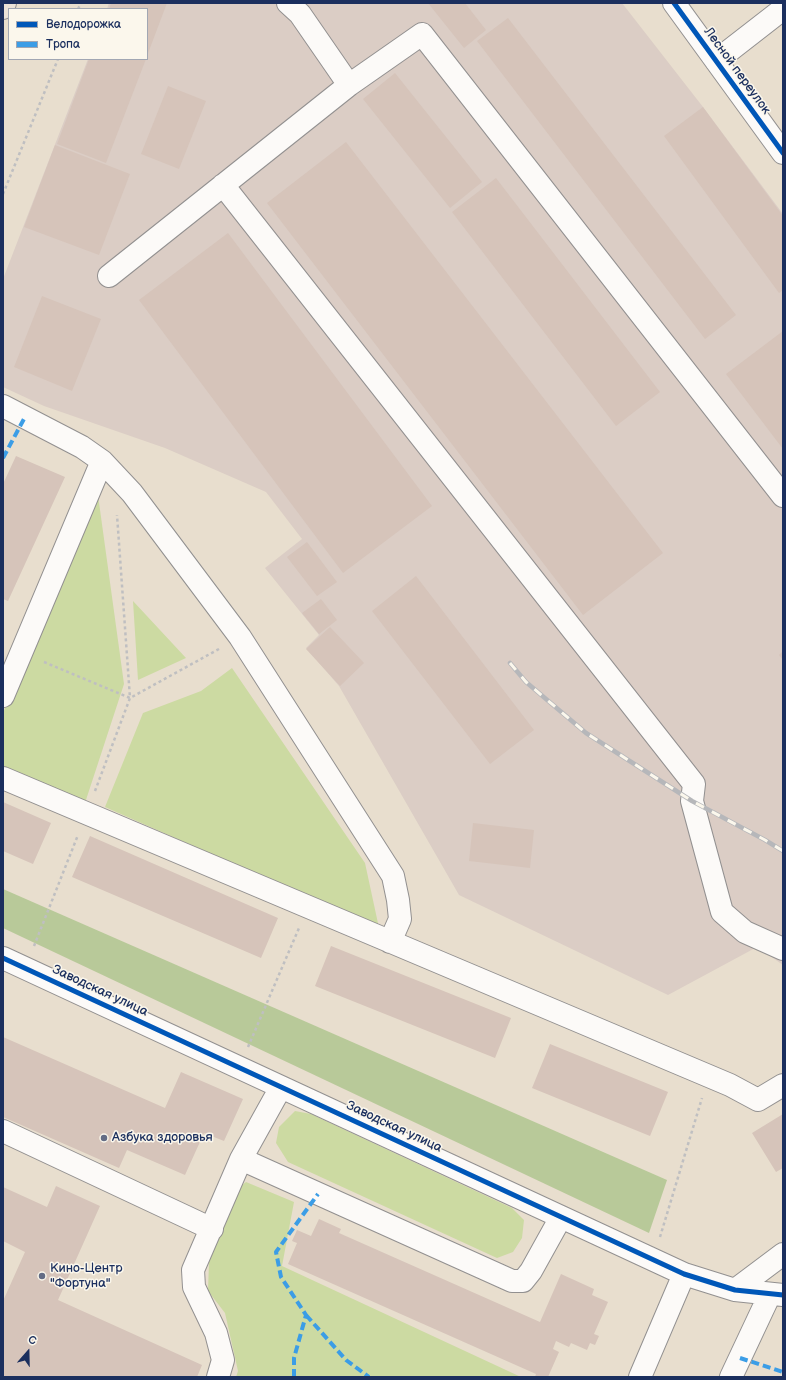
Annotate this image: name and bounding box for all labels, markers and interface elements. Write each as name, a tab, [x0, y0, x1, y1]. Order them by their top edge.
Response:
legend	[8, 8, 148, 60]
text: Велодорожка	[46, 17, 121, 32]
street label: Лесной переулок	[700, 25, 774, 117]
text: Тропа	[46, 37, 80, 52]
street label: Заводская улица	[50, 962, 150, 1020]
street label: Заводская улица	[344, 1098, 444, 1156]
place label: Азбука здоровья	[112, 1130, 213, 1146]
marker: Азбука здоровья	[99, 1133, 109, 1143]
place label: Кино-Центр "Фортуна"	[50, 1261, 122, 1292]
marker: Кино-Центр "Фортуна"	[37, 1271, 47, 1281]
north arrow	[8, 1332, 48, 1372]
text: С	[26, 1333, 38, 1348]

